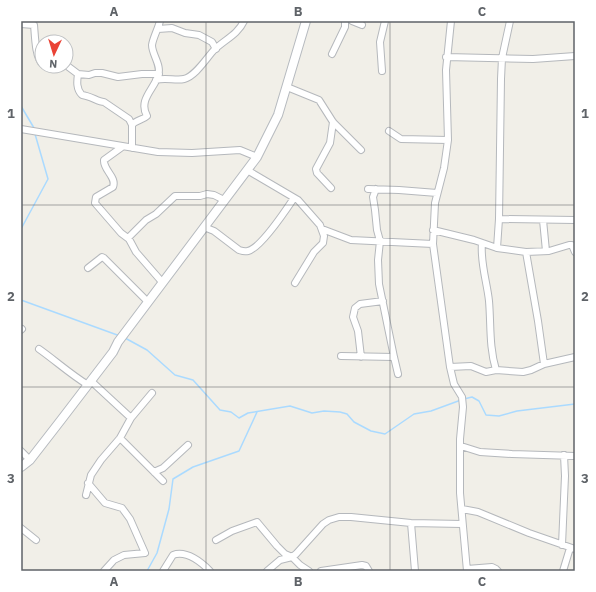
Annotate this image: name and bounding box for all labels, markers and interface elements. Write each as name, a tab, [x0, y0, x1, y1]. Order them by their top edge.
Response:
text: A	[110, 3, 119, 20]
text: B	[294, 3, 303, 20]
text: C	[478, 3, 487, 20]
north arrow	[34, 34, 74, 74]
text: N	[49, 57, 58, 71]
text: 1	[7, 105, 15, 122]
text: 1	[581, 105, 589, 122]
text: 2	[7, 288, 15, 305]
text: 2	[581, 288, 589, 305]
text: 3	[7, 470, 15, 487]
text: 3	[581, 470, 589, 487]
text: A	[110, 573, 119, 590]
text: B	[294, 573, 303, 590]
text: C	[478, 573, 487, 590]

